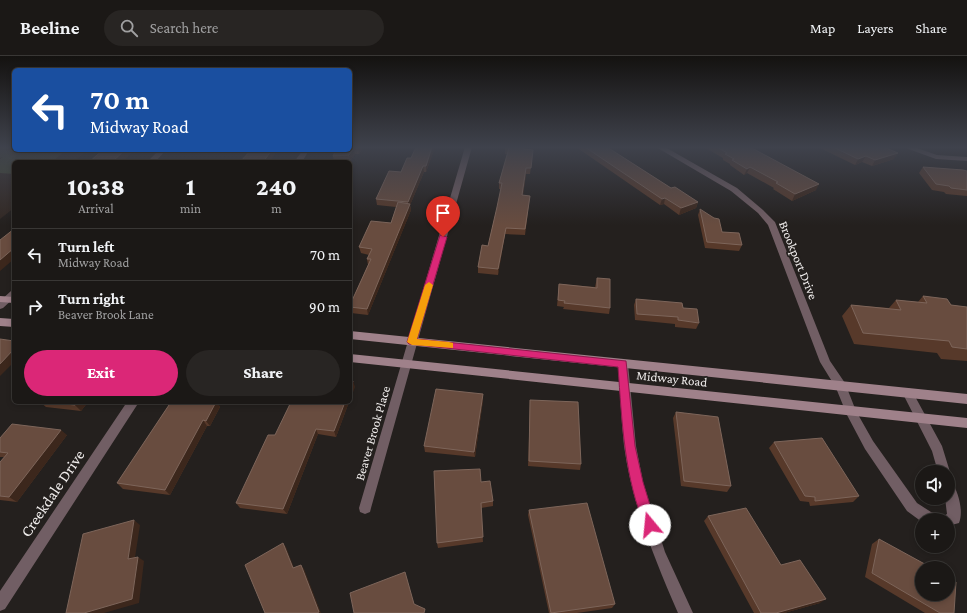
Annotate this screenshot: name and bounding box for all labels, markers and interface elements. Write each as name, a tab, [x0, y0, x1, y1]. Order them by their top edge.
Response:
search box	[104, 10, 384, 46]
text: Beeline	[20, 17, 80, 38]
icon: search	[118, 17, 140, 39]
text: Search here	[150, 20, 218, 36]
text: Map	[810, 20, 835, 36]
text: Layers	[857, 20, 894, 36]
text: Share	[916, 20, 947, 36]
icon: left	[24, 84, 76, 136]
text: 70 m	[90, 84, 149, 115]
text: Midway Road	[90, 117, 189, 137]
text: 10:38	[67, 173, 125, 200]
text: 1	[186, 173, 195, 200]
text: 240	[256, 173, 297, 200]
pin	[426, 196, 460, 237]
text: Arrival	[78, 201, 114, 216]
text: min	[180, 201, 201, 216]
text: m	[271, 201, 282, 216]
icon: arrive	[432, 202, 454, 224]
street label: Brookport Drive	[776, 219, 821, 302]
text: Turn left	[58, 239, 114, 255]
icon: left	[24, 244, 46, 266]
text: 70 m	[310, 247, 340, 263]
text: Midway Road	[58, 255, 129, 270]
text: Turn right	[58, 291, 125, 307]
icon: right	[24, 296, 46, 318]
text: 90 m	[309, 299, 340, 315]
text: Beaver Brook Lane	[58, 307, 154, 322]
button: Exit	[24, 350, 178, 396]
button: Share	[186, 350, 340, 396]
street label: Midway Road	[636, 367, 708, 390]
street label: Beaver Brook Place	[352, 384, 393, 482]
street label: Creekdale Drive	[17, 447, 88, 540]
map controls	[915, 465, 955, 601]
button: sound	[915, 465, 955, 505]
position arrow	[629, 504, 671, 546]
button: +	[915, 513, 955, 553]
button: −	[915, 561, 955, 601]

